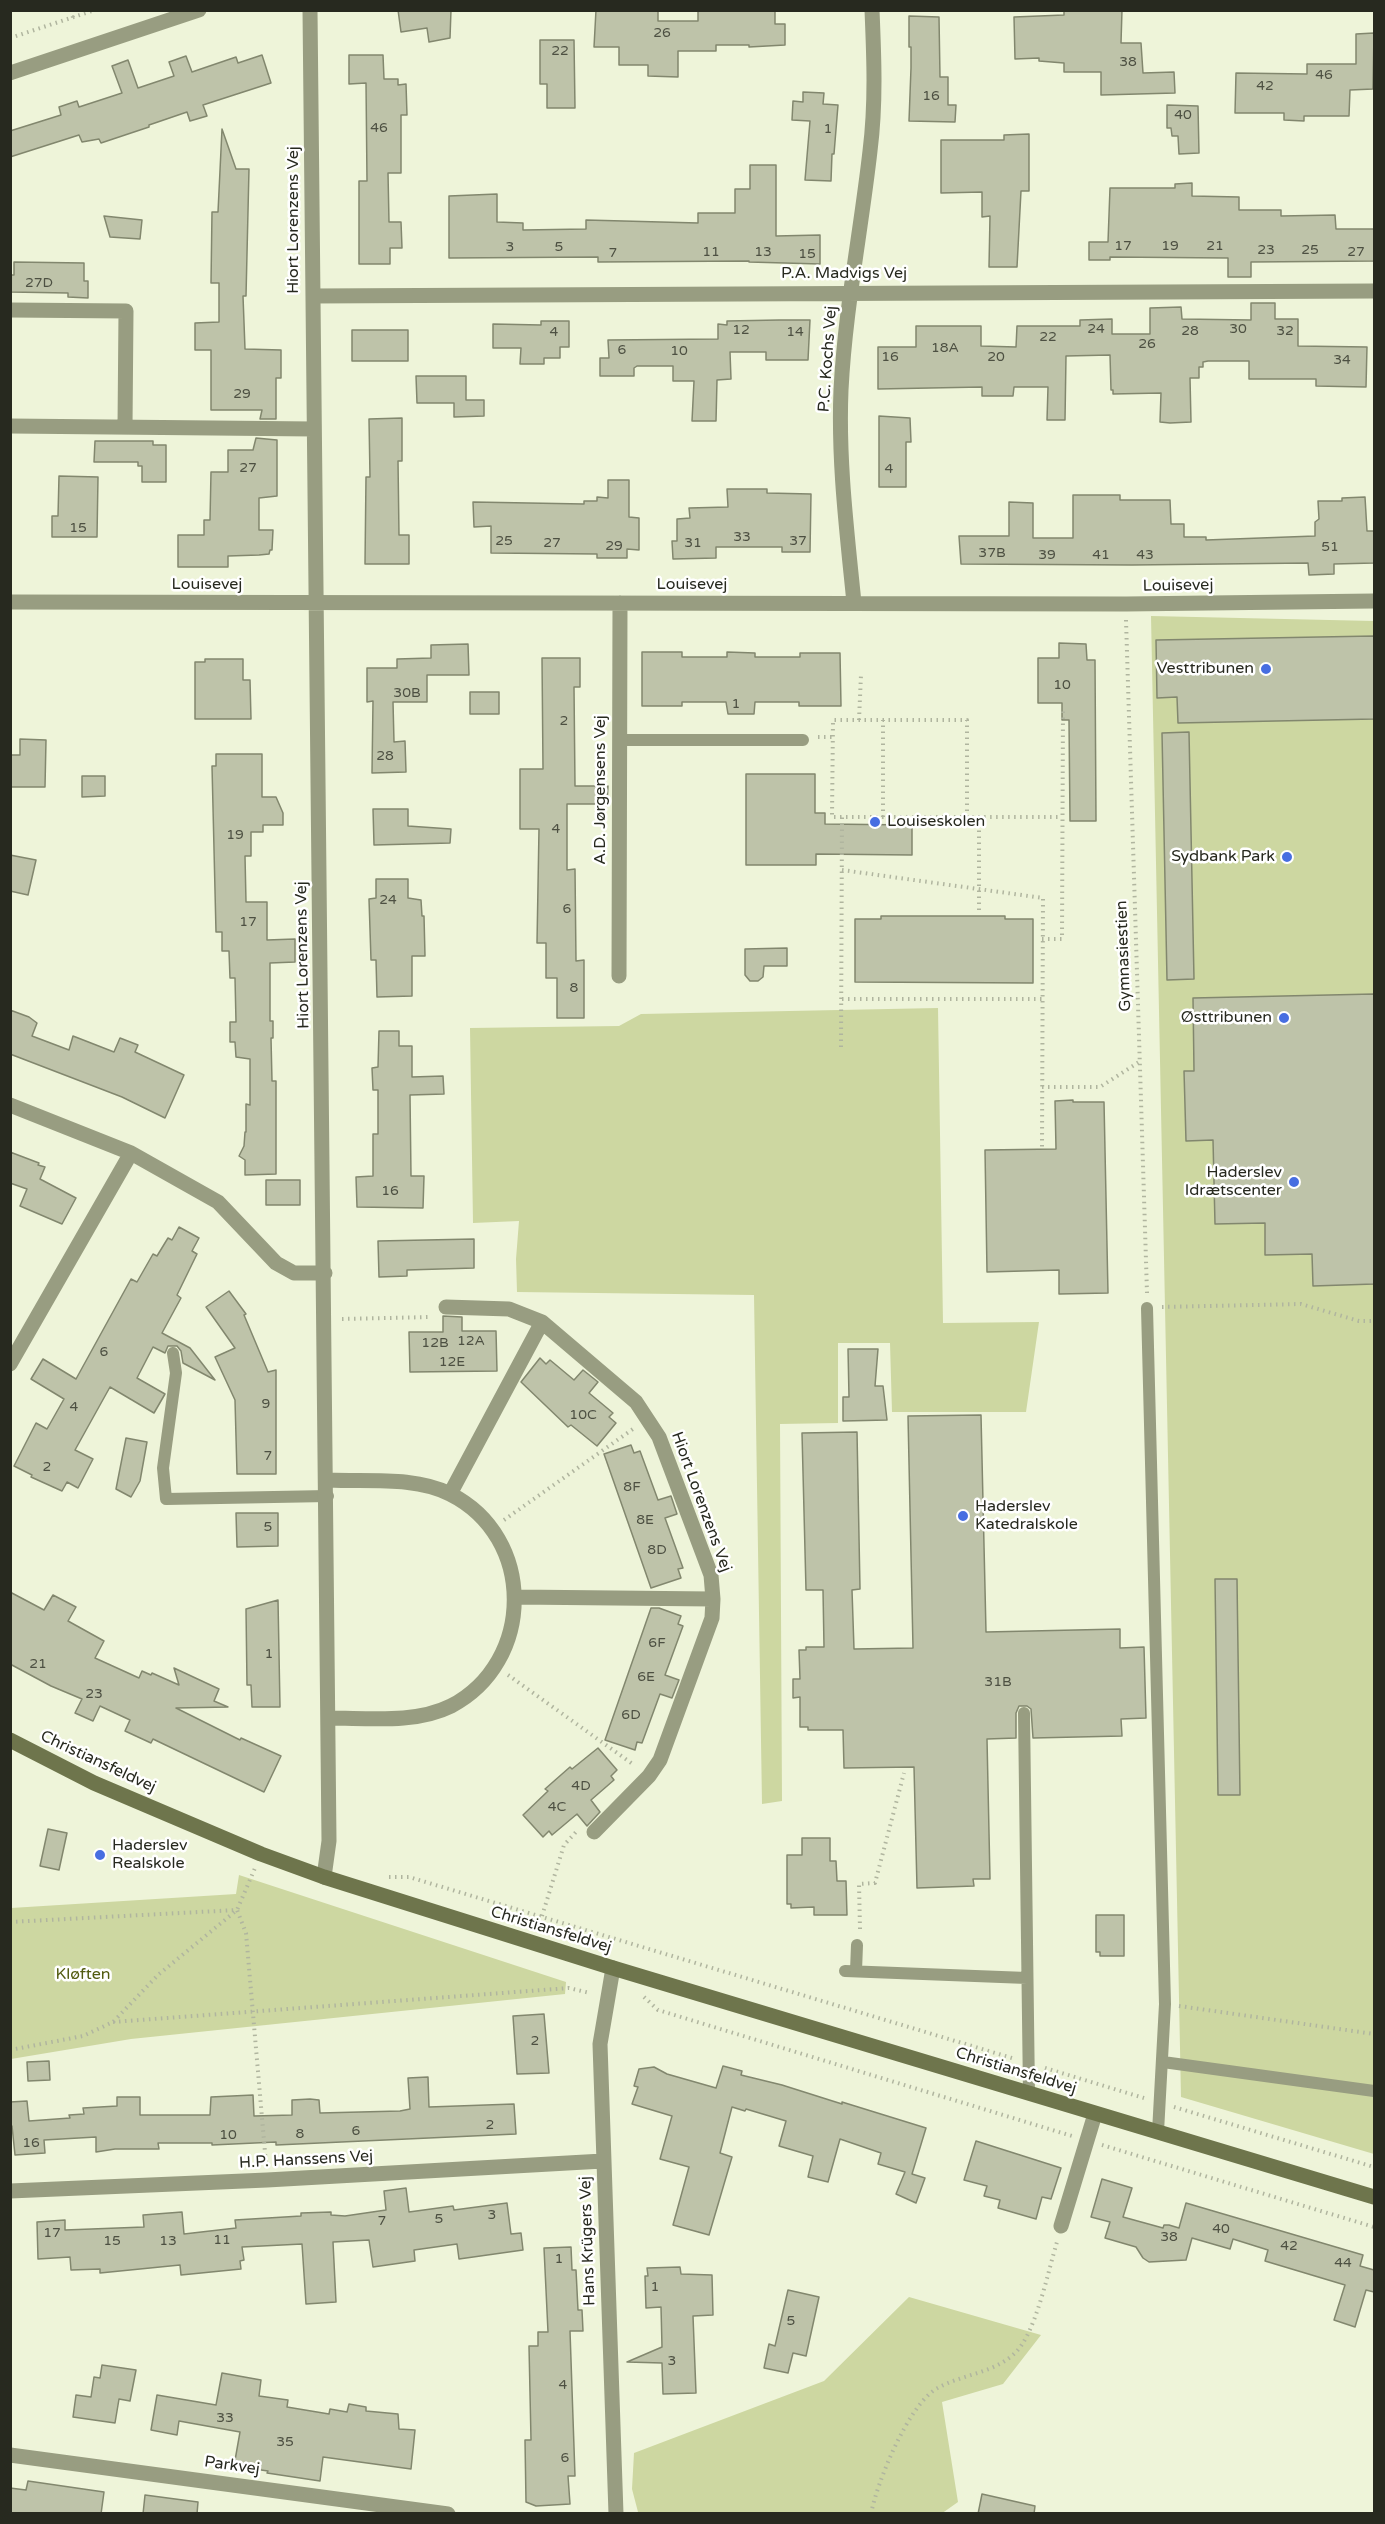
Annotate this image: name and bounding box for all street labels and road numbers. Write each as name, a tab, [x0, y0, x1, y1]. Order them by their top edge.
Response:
street label: Hiort Lorenzens Vej	[284, 146, 304, 294]
street label: P.A. Madvigs Vej	[781, 264, 907, 284]
street label: P.C. Kochs Vej	[815, 305, 841, 413]
street label: Louisevej	[172, 575, 242, 595]
street label: Louisevej	[657, 575, 727, 595]
street label: Louisevej	[1142, 576, 1214, 596]
street label: A.D. Jørgensens Vej	[591, 715, 611, 865]
street label: Hiort Lorenzens Vej	[292, 881, 314, 1029]
street label: Gymnasiestien	[1112, 900, 1136, 1012]
street label: Hiort Lorenzens Vej	[667, 1429, 735, 1575]
street label: Christiansfeldvej	[37, 1727, 159, 1797]
street label: Christiansfeldvej	[488, 1902, 614, 1958]
street label: Christiansfeldvej	[953, 2043, 1079, 2099]
street label: H.P. Hanssens Vej	[238, 2147, 374, 2173]
street label: Hans Krügers Vej	[576, 2176, 600, 2306]
street label: Parkvej	[203, 2453, 261, 2479]

